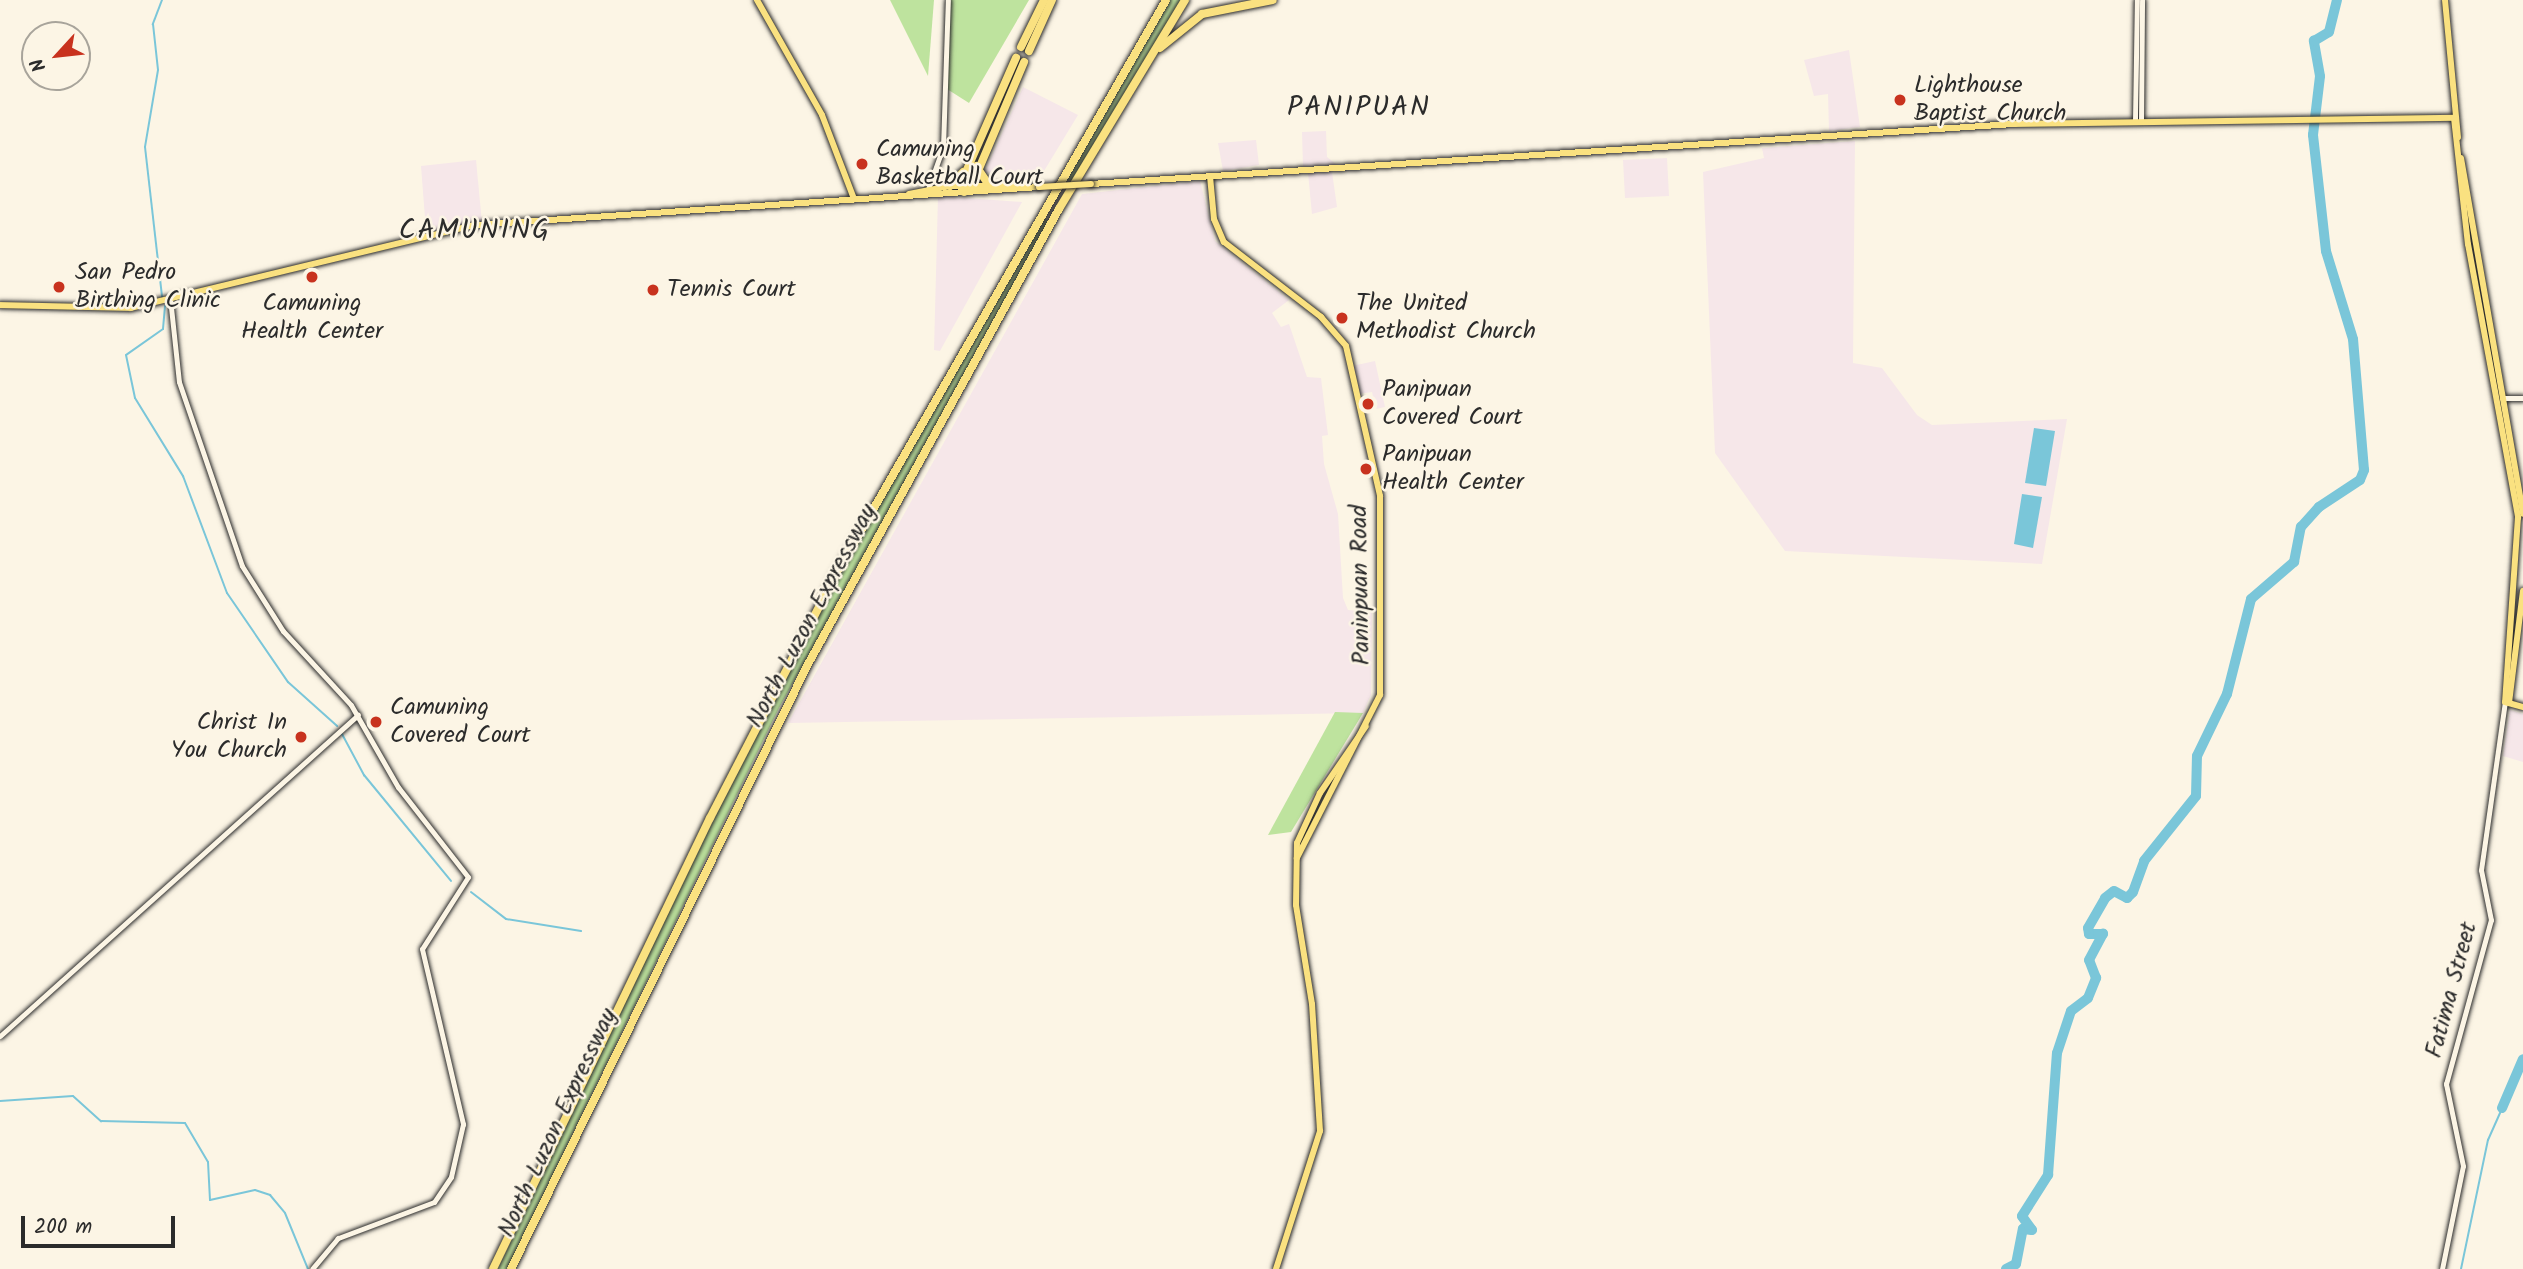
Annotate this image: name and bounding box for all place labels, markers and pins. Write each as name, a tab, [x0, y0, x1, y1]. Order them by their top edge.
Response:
place label: Lighthouse Baptist Church	[1914, 72, 2066, 128]
marker: Lighthouse Baptist Church	[1892, 92, 1908, 108]
place label: Camuning Basketball Court	[876, 136, 1043, 192]
marker: Camuning Basketball Court	[854, 156, 870, 172]
place label: San Pedro Birthing Clinic	[75, 259, 221, 315]
marker: Camuning Health Center	[302, 267, 322, 287]
place label: Tennis Court	[667, 276, 796, 304]
marker: San Pedro Birthing Clinic	[49, 277, 69, 297]
marker: Tennis Court	[645, 282, 661, 298]
place label: Camuning Health Center	[241, 290, 383, 346]
place label: The United Methodist Church	[1356, 290, 1536, 346]
marker: The United Methodist Church	[1334, 310, 1350, 326]
place label: Panipuan Covered Court	[1382, 376, 1523, 432]
marker: Panipuan Covered Court	[1360, 396, 1376, 412]
place label: Panipuan Health Center	[1382, 441, 1524, 497]
marker: Panipuan Health Center	[1356, 459, 1376, 479]
place label: Camuning Covered Court	[390, 694, 531, 750]
place label: Christ In You Church	[171, 709, 287, 765]
marker: Camuning Covered Court	[368, 714, 384, 730]
marker: Christ In You Church	[293, 729, 309, 745]

